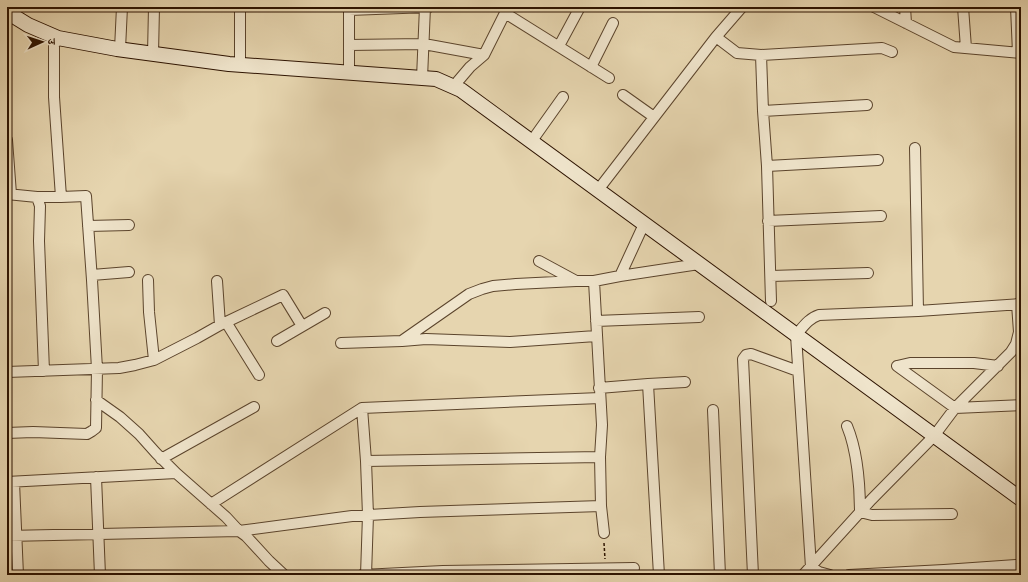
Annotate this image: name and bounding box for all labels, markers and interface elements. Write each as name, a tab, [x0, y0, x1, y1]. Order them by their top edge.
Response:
north arrow	[22, 22, 62, 62]
text: उ	[44, 37, 59, 46]

